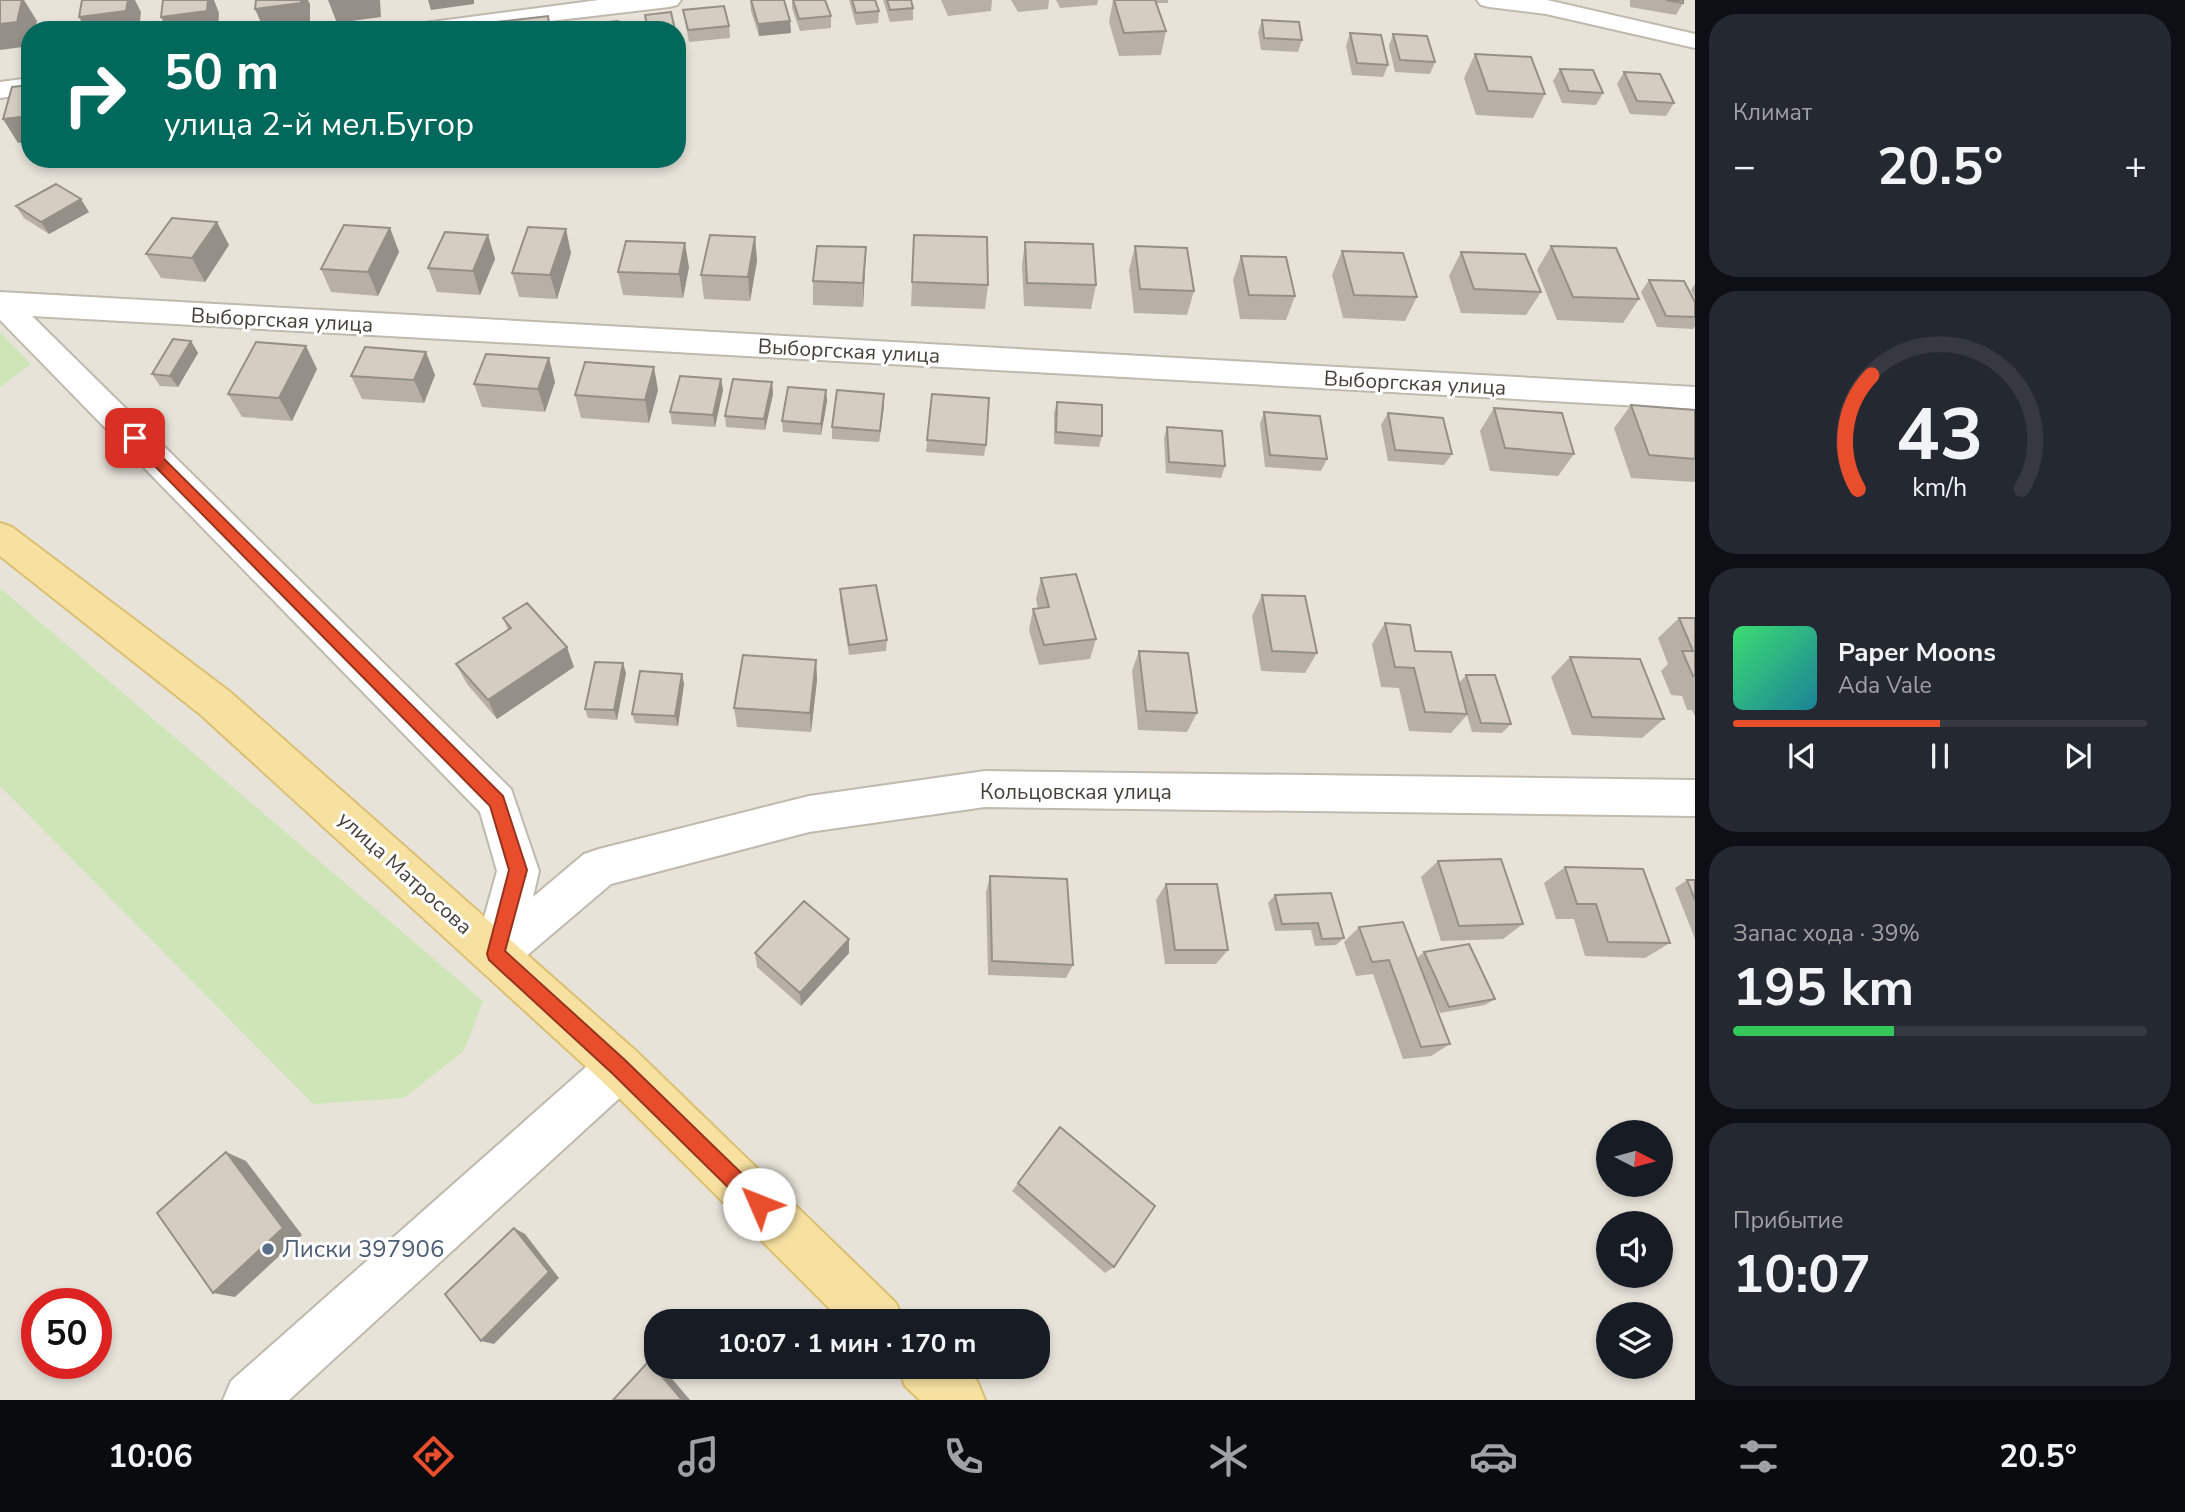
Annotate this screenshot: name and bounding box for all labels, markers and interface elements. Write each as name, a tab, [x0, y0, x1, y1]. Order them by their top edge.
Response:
text: 50 m	[164, 39, 279, 106]
icon: right	[49, 49, 140, 140]
text: Климат	[1733, 97, 1812, 128]
text: улица 2-й мел.Бугор	[164, 103, 474, 146]
text: 20.5°	[1877, 131, 2003, 202]
text: −	[1733, 141, 1756, 192]
text: +	[2124, 141, 2147, 192]
street label: Выборгская улица	[190, 301, 374, 339]
street label: Выборгская улица	[757, 332, 941, 370]
street label: Выборгская улица	[1323, 364, 1507, 402]
text: 43	[1896, 385, 1984, 485]
pin	[105, 408, 165, 468]
icon: arrive	[116, 419, 154, 457]
text: km/h	[1912, 471, 1968, 505]
text: Paper Moons	[1838, 635, 1996, 670]
text: Ada Vale	[1838, 670, 1932, 701]
icon: previous	[1783, 737, 1821, 775]
icon: pause	[1921, 737, 1959, 775]
icon: next	[2059, 737, 2097, 775]
street label: Кольцовская улица	[980, 778, 1172, 806]
street label: улица Матросова	[332, 805, 478, 941]
text: Запас хода · 39%	[1733, 918, 1920, 949]
text: 195 km	[1733, 952, 1914, 1023]
north arrow	[1596, 1120, 1673, 1197]
map controls	[1596, 1120, 1673, 1379]
position arrow	[722, 1167, 796, 1241]
text: Прибытие	[1733, 1205, 1843, 1236]
button: sound	[1596, 1211, 1673, 1288]
place label: Лиски 397906	[282, 1233, 444, 1265]
text: 10:07	[1733, 1239, 1871, 1310]
marker: Лиски 397906	[260, 1241, 276, 1257]
speed limit sign: 50	[21, 1288, 112, 1379]
button: layers	[1596, 1302, 1673, 1379]
text: 10:07 · 1 мин · 170 m	[718, 1326, 976, 1361]
icon: directions	[409, 1432, 458, 1481]
icon: music	[674, 1432, 723, 1481]
icon: phone	[939, 1432, 988, 1481]
icon: climate	[1204, 1432, 1253, 1481]
icon: car	[1469, 1432, 1518, 1481]
icon: filters	[1734, 1432, 1783, 1481]
text: 10:06	[108, 1435, 193, 1478]
text: 20.5°	[1999, 1435, 2077, 1478]

